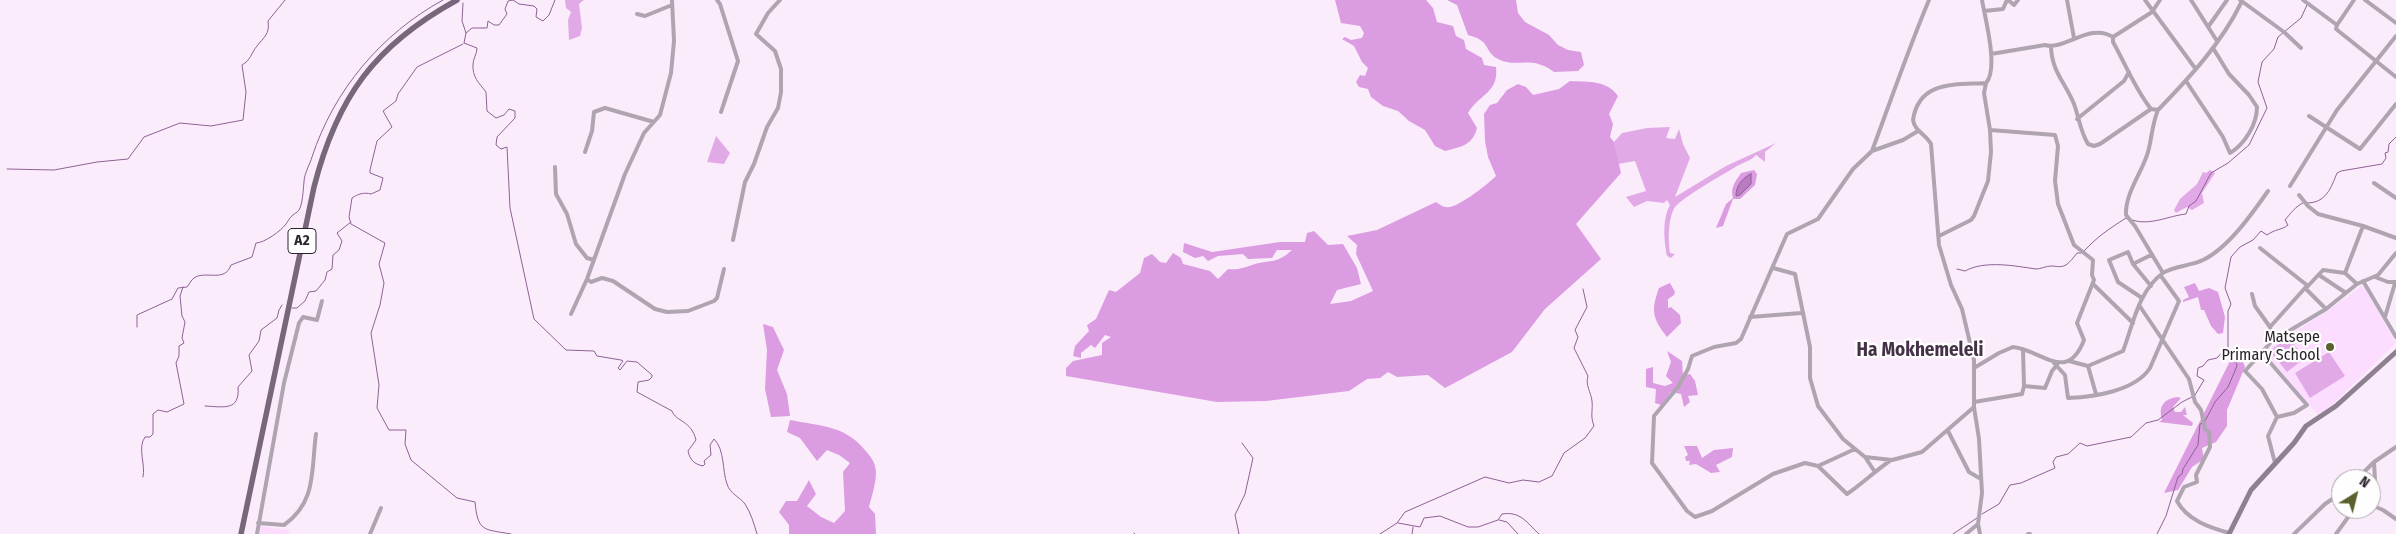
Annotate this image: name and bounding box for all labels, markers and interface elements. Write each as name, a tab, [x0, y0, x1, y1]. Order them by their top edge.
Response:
road number: A2	[288, 228, 316, 254]
place label: Matsepe Primary School	[2221, 328, 2320, 366]
district label: Ha Mokhemeleli	[1857, 340, 1983, 362]
marker: Matsepe Primary School	[2324, 341, 2336, 353]
north arrow	[2331, 469, 2381, 519]
text: N	[2356, 473, 2373, 492]

